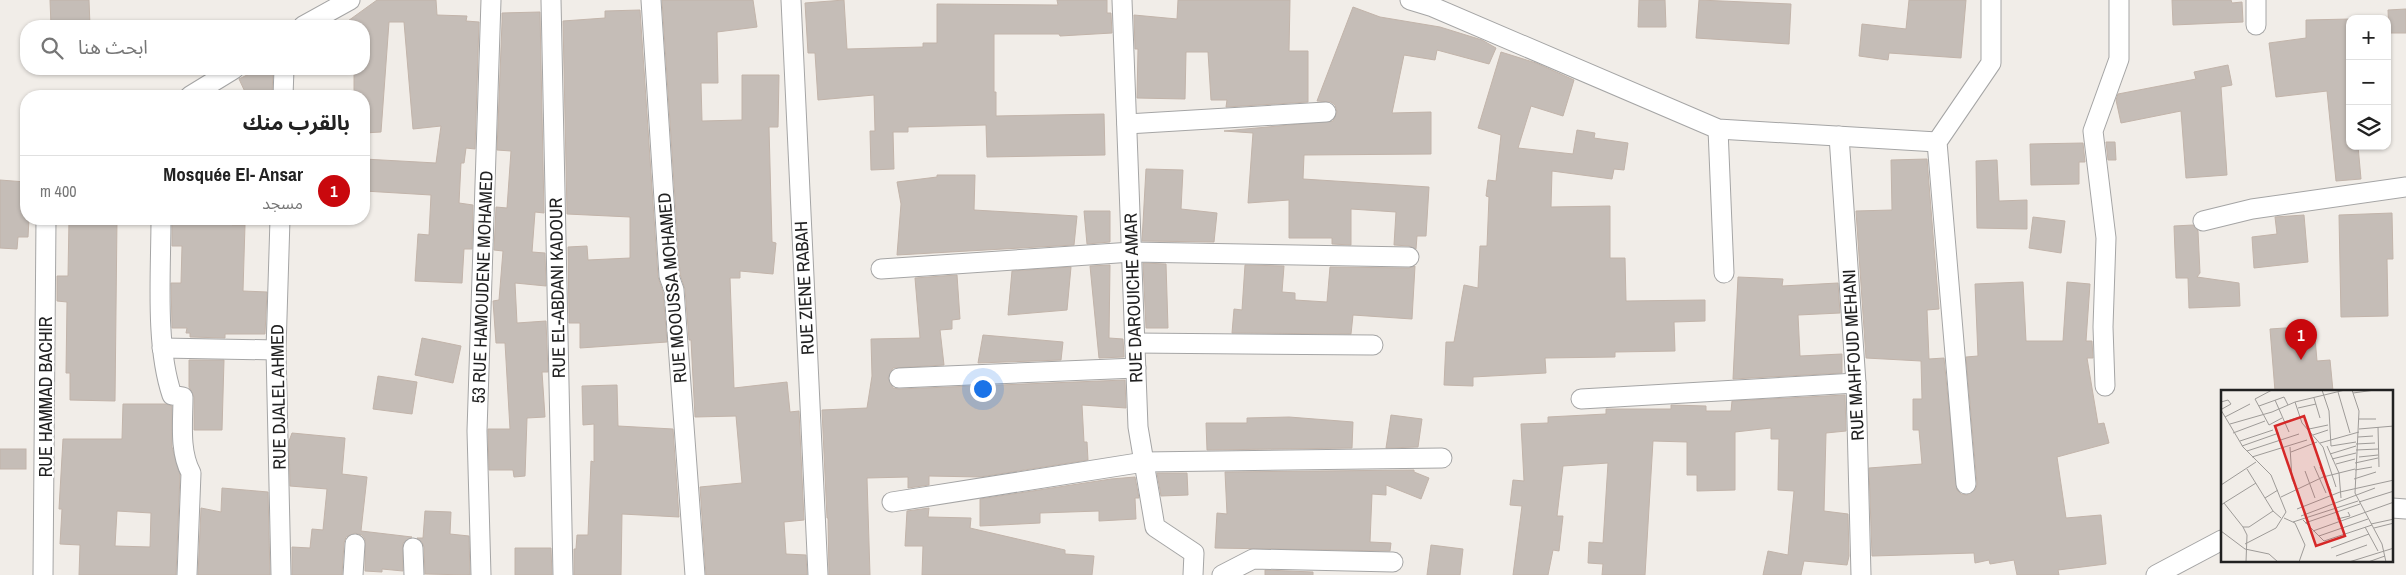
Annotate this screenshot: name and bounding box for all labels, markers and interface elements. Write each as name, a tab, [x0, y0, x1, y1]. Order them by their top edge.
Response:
map controls	[2346, 15, 2391, 150]
button: +	[2346, 15, 2391, 60]
search box	[20, 20, 370, 75]
icon: search	[38, 34, 66, 62]
text: ابحث هنا	[78, 34, 148, 60]
button: −	[2346, 60, 2391, 105]
button: layers	[2346, 105, 2391, 150]
text: بالقرب منك	[243, 108, 350, 137]
text: Mosquée El- Ansar	[163, 161, 303, 187]
street label: 53 RUE HAMOUDENE MOHAMED	[465, 170, 499, 404]
text: 400 m	[40, 180, 76, 202]
text: 1	[330, 180, 338, 202]
text: مسجد	[262, 192, 303, 214]
street label: RUE MOOUSSA MOHAMED	[651, 192, 693, 384]
street label: RUE EL-ABDANI KADOUR	[543, 197, 571, 378]
street label: RUE DAROUICHE AMAR	[1118, 212, 1148, 383]
street label: RUE ZIENE RABAH	[788, 221, 820, 355]
street label: RUE MAHFOUD MEHANI	[1836, 269, 1870, 441]
street label: RUE HAMMAD BACHIR	[33, 316, 58, 477]
pin: 1	[2285, 319, 2317, 360]
street label: RUE DJALEL AHMED	[264, 324, 292, 470]
your location	[970, 376, 996, 402]
inset map	[2221, 390, 2394, 562]

